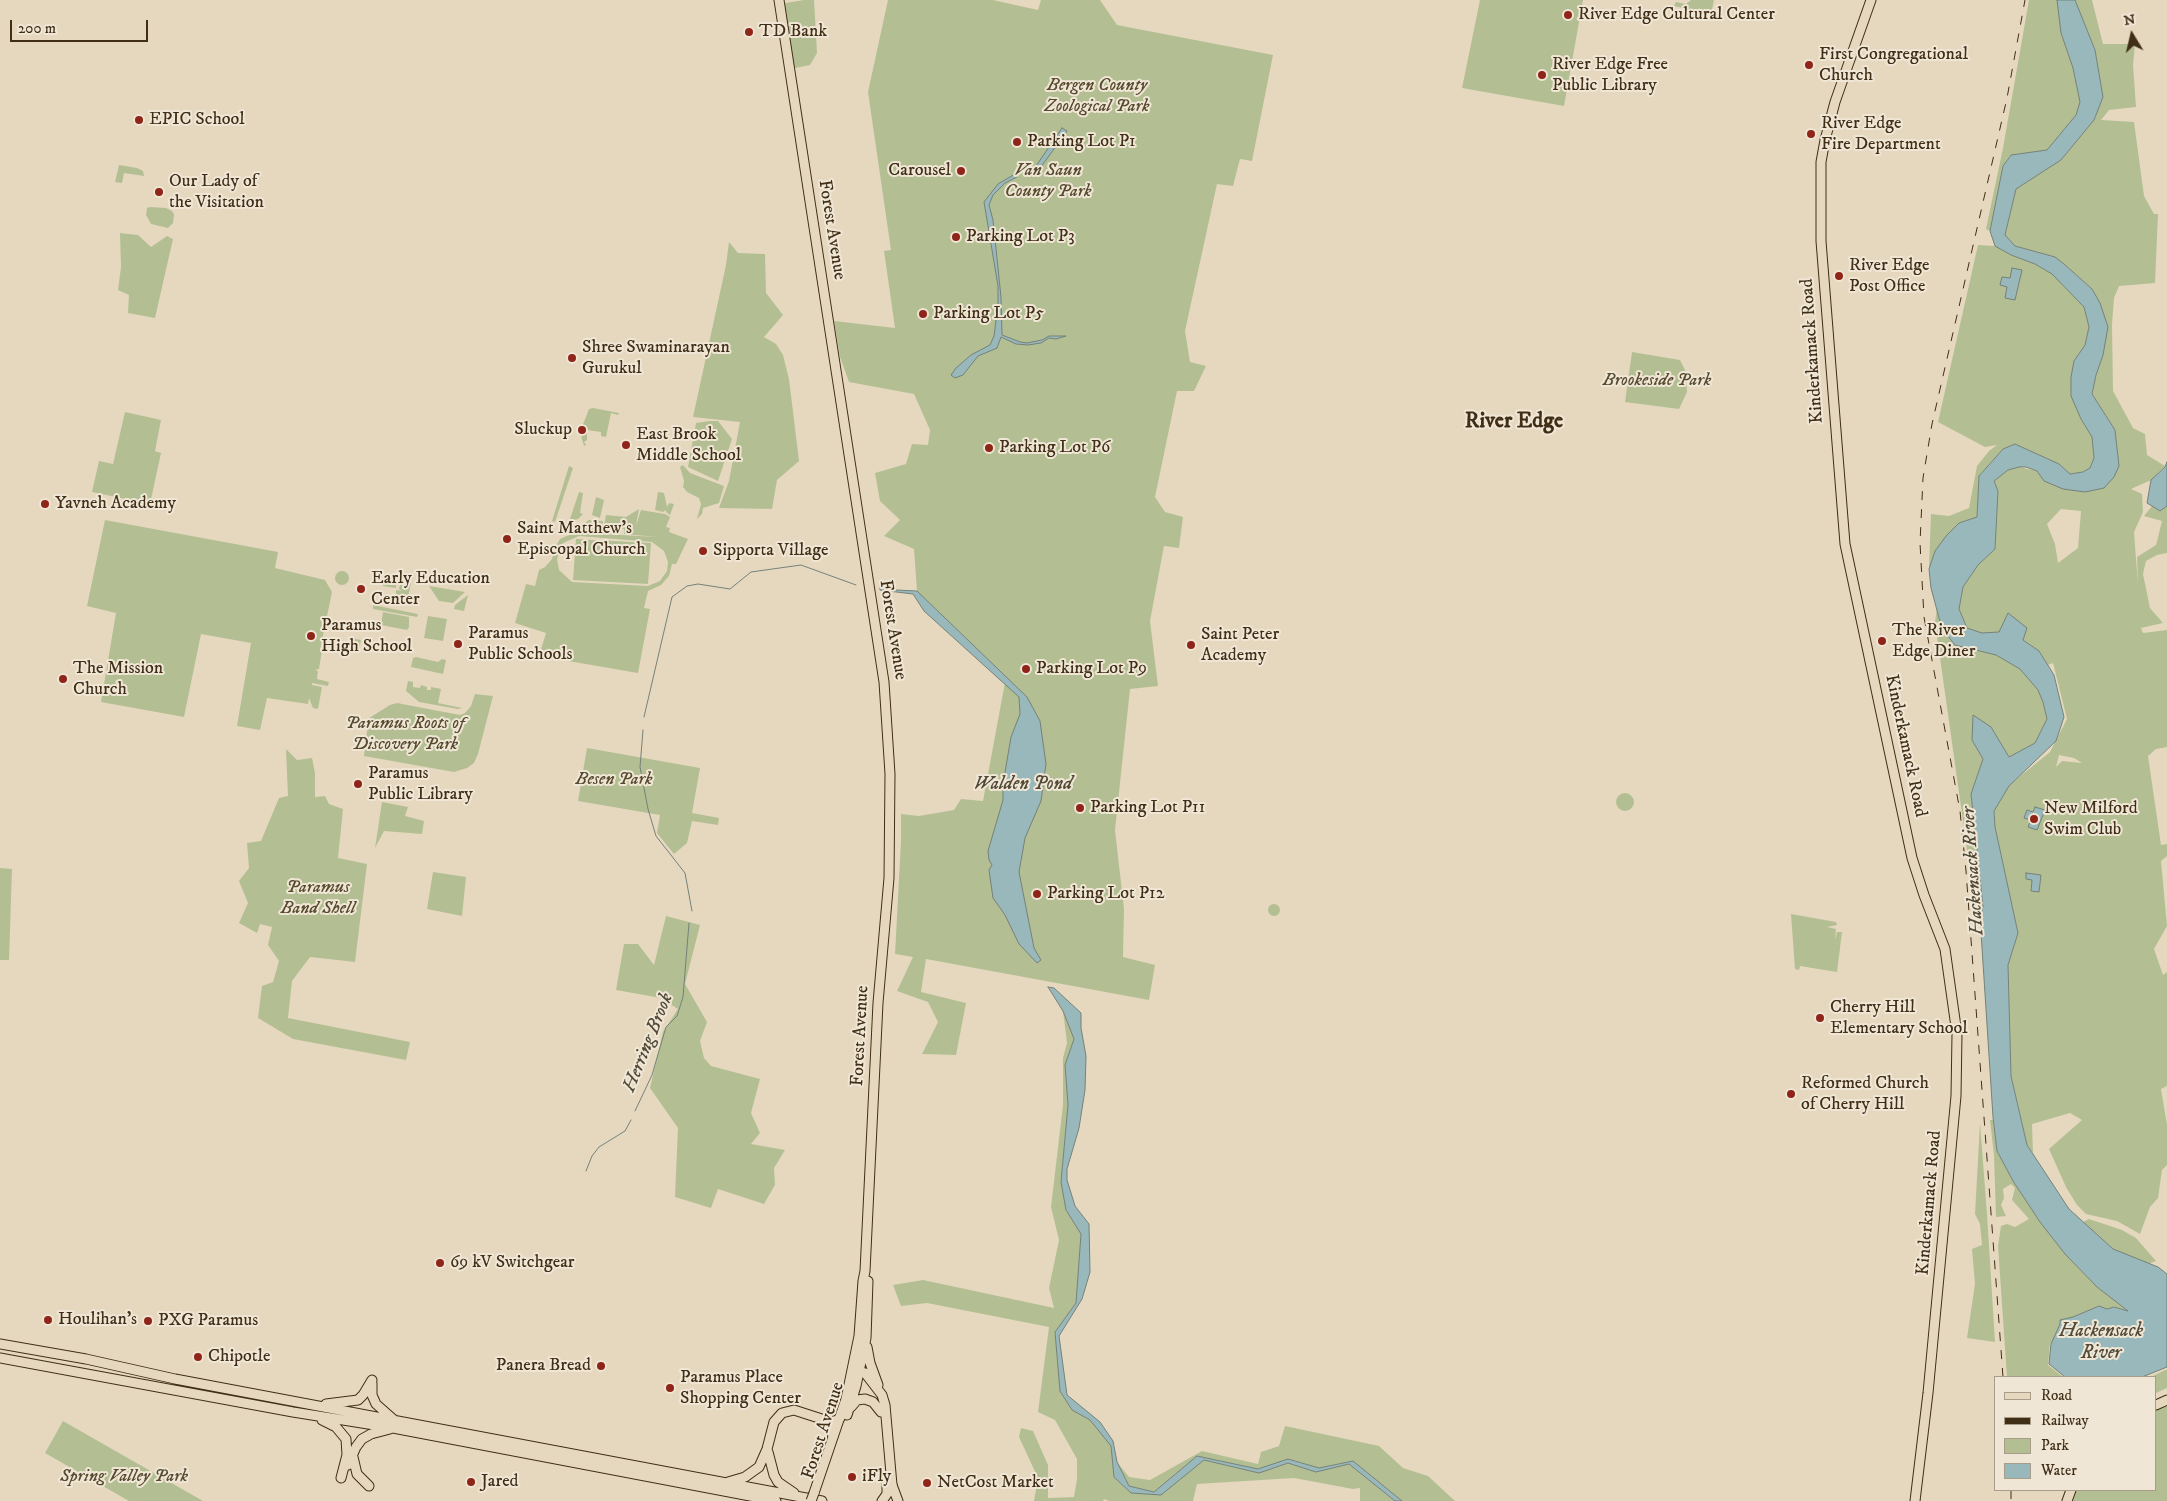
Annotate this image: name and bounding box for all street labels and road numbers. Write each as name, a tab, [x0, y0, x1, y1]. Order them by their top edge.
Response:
street label: Forest Avenue	[812, 179, 850, 281]
street label: Kinderkamack Road	[1797, 278, 1829, 424]
street label: Forest Avenue	[873, 579, 911, 681]
street label: Kinderkamack Road	[1879, 673, 1931, 819]
street label: Forest Avenue	[848, 985, 874, 1087]
street label: Kinderkamack Road	[1913, 1130, 1947, 1276]
street label: Forest Avenue	[798, 1380, 850, 1482]

